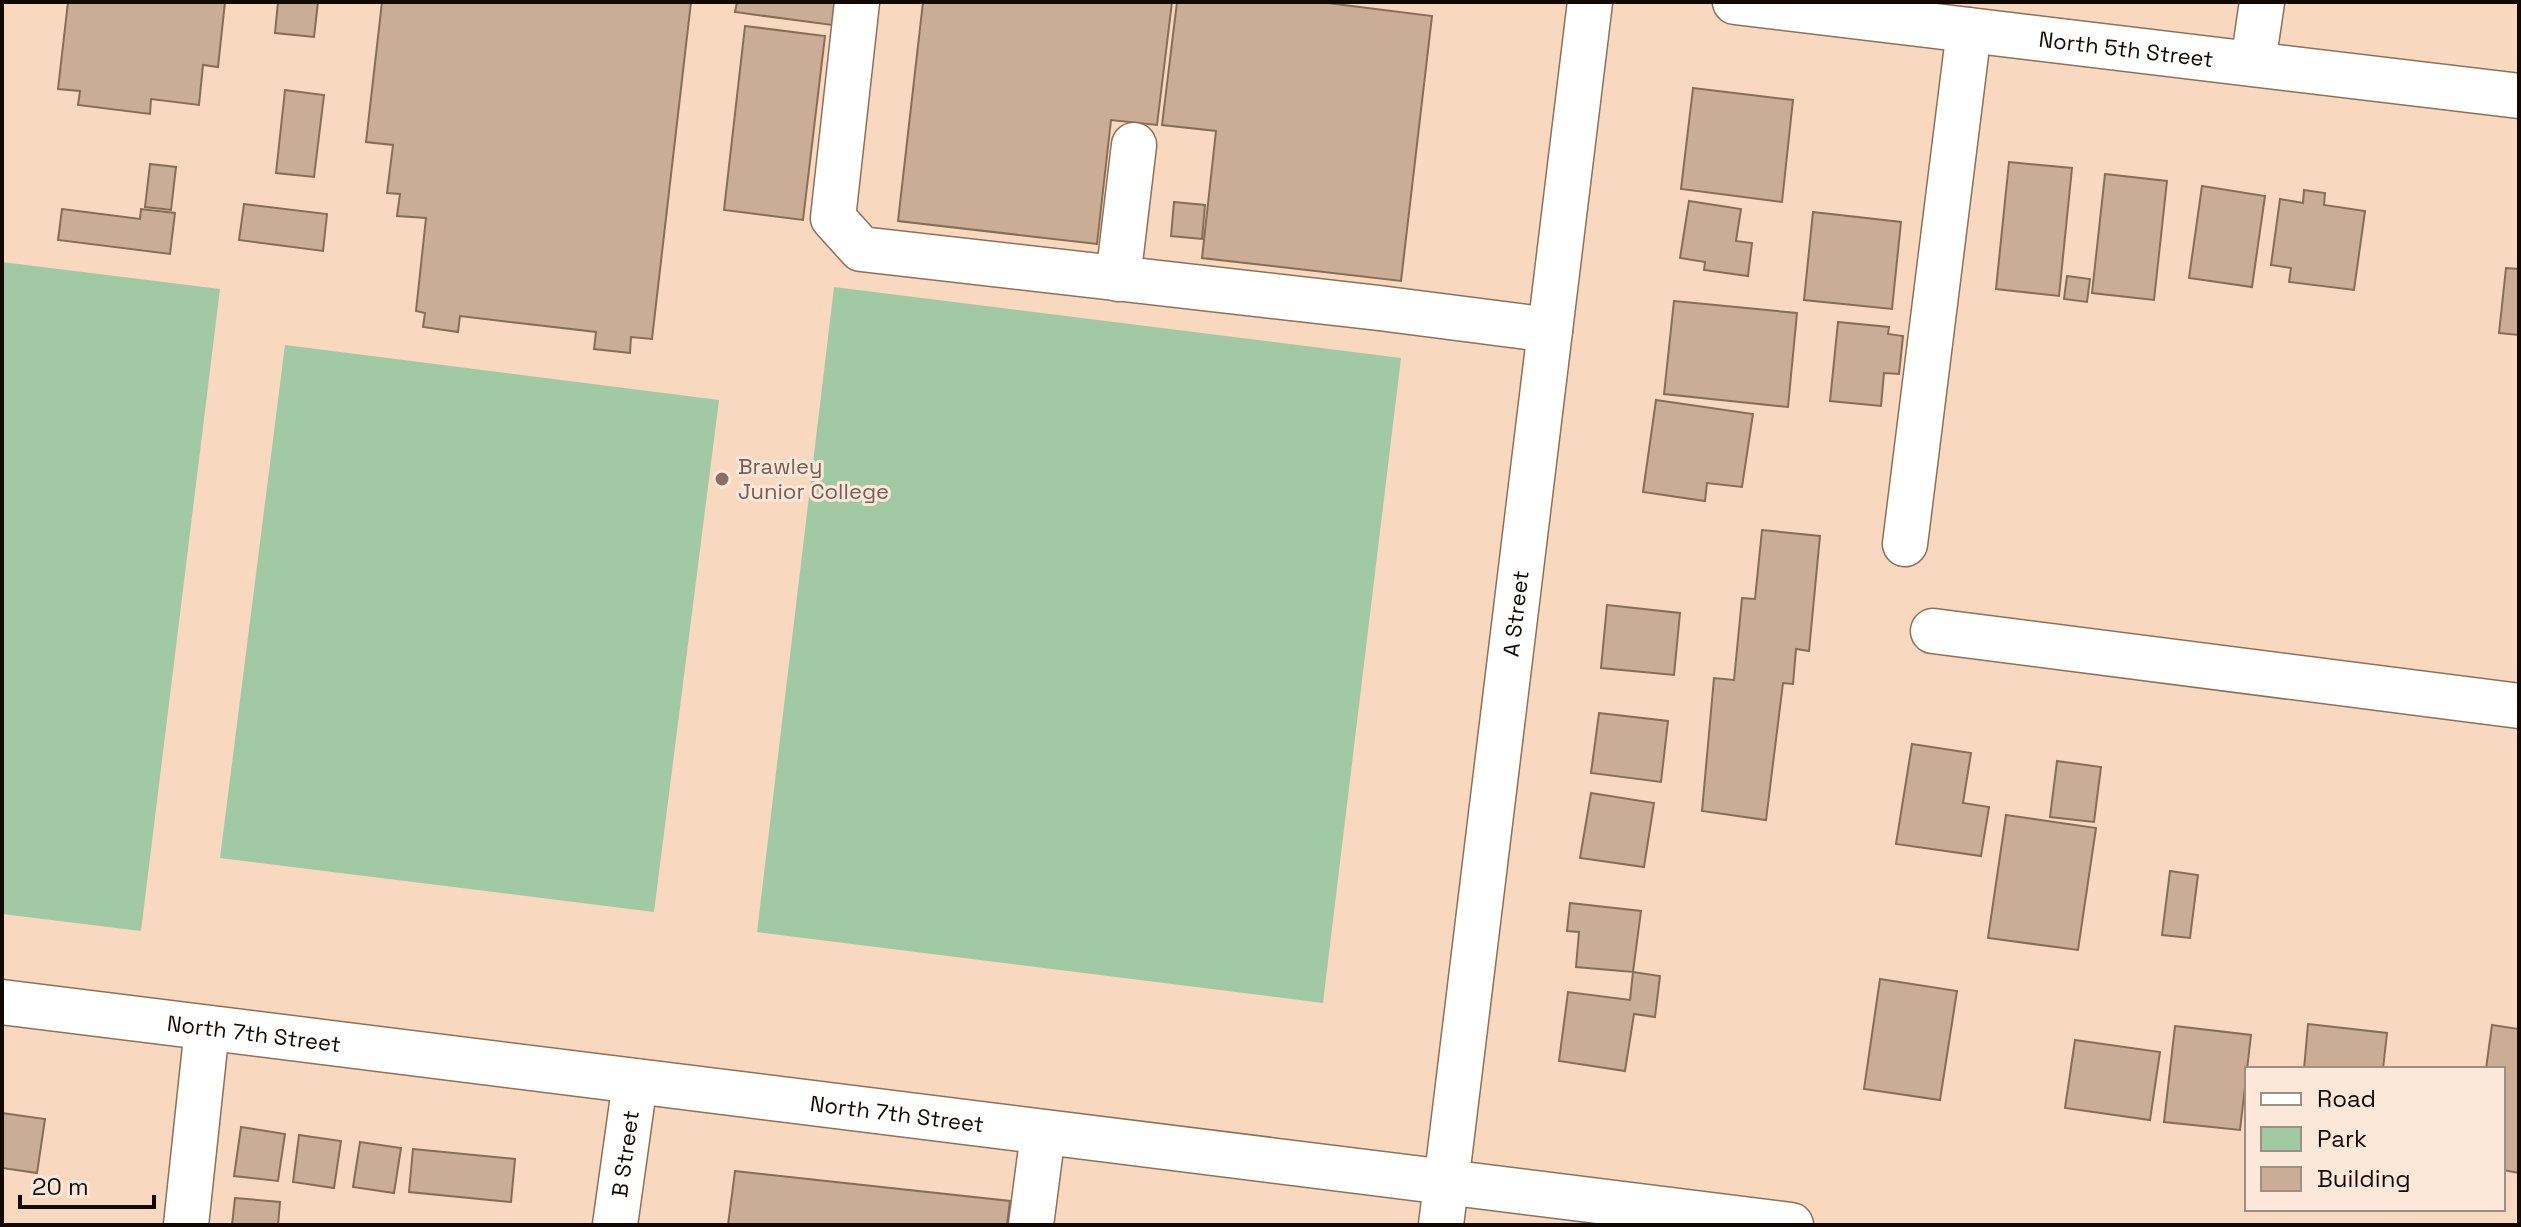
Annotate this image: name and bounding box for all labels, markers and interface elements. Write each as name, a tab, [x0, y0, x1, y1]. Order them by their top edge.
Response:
street label: North 5th Street	[2037, 25, 2215, 73]
place label: Brawley Junior College	[738, 452, 889, 505]
marker: Brawley Junior College	[713, 470, 731, 488]
street label: A Street	[1496, 569, 1535, 658]
street label: North 7th Street	[166, 1009, 343, 1058]
legend	[2245, 1067, 2505, 1211]
text: Road	[2317, 1083, 2376, 1114]
street label: North 7th Street	[809, 1089, 986, 1138]
street label: B Street	[605, 1108, 645, 1199]
text: Park	[2317, 1123, 2367, 1154]
scale bar	[20, 1159, 154, 1209]
text: Building	[2317, 1163, 2411, 1194]
text: 20 m	[32, 1171, 89, 1202]

